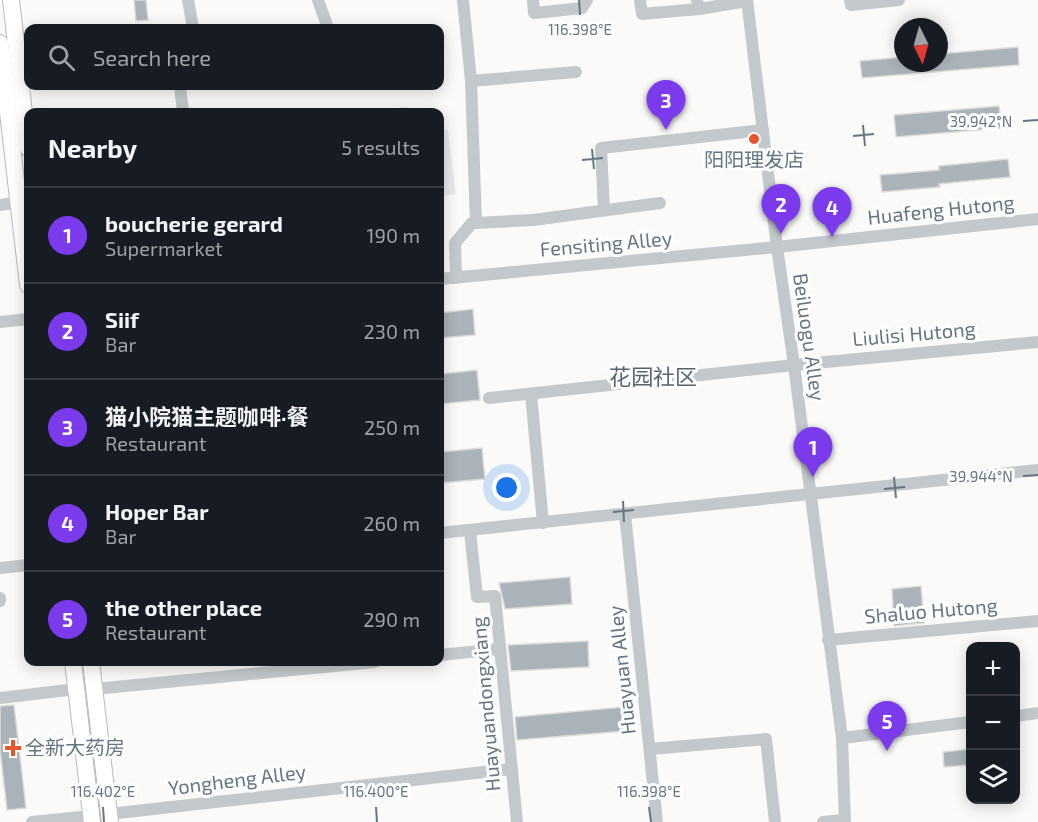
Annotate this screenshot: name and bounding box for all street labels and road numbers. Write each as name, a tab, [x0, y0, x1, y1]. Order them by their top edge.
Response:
street label: Huafeng Hutong	[866, 189, 1016, 229]
street label: Fensiting Alley	[539, 225, 674, 261]
street label: Beiluogu Alley	[789, 271, 831, 403]
street label: Liulisi Hutong	[851, 316, 977, 350]
street label: Shaluo Hutong	[863, 592, 998, 628]
street label: Huayuan Alley	[602, 604, 640, 736]
street label: Huayuandongxiang	[465, 616, 505, 792]
street label: Yongheng Alley	[166, 759, 308, 799]

